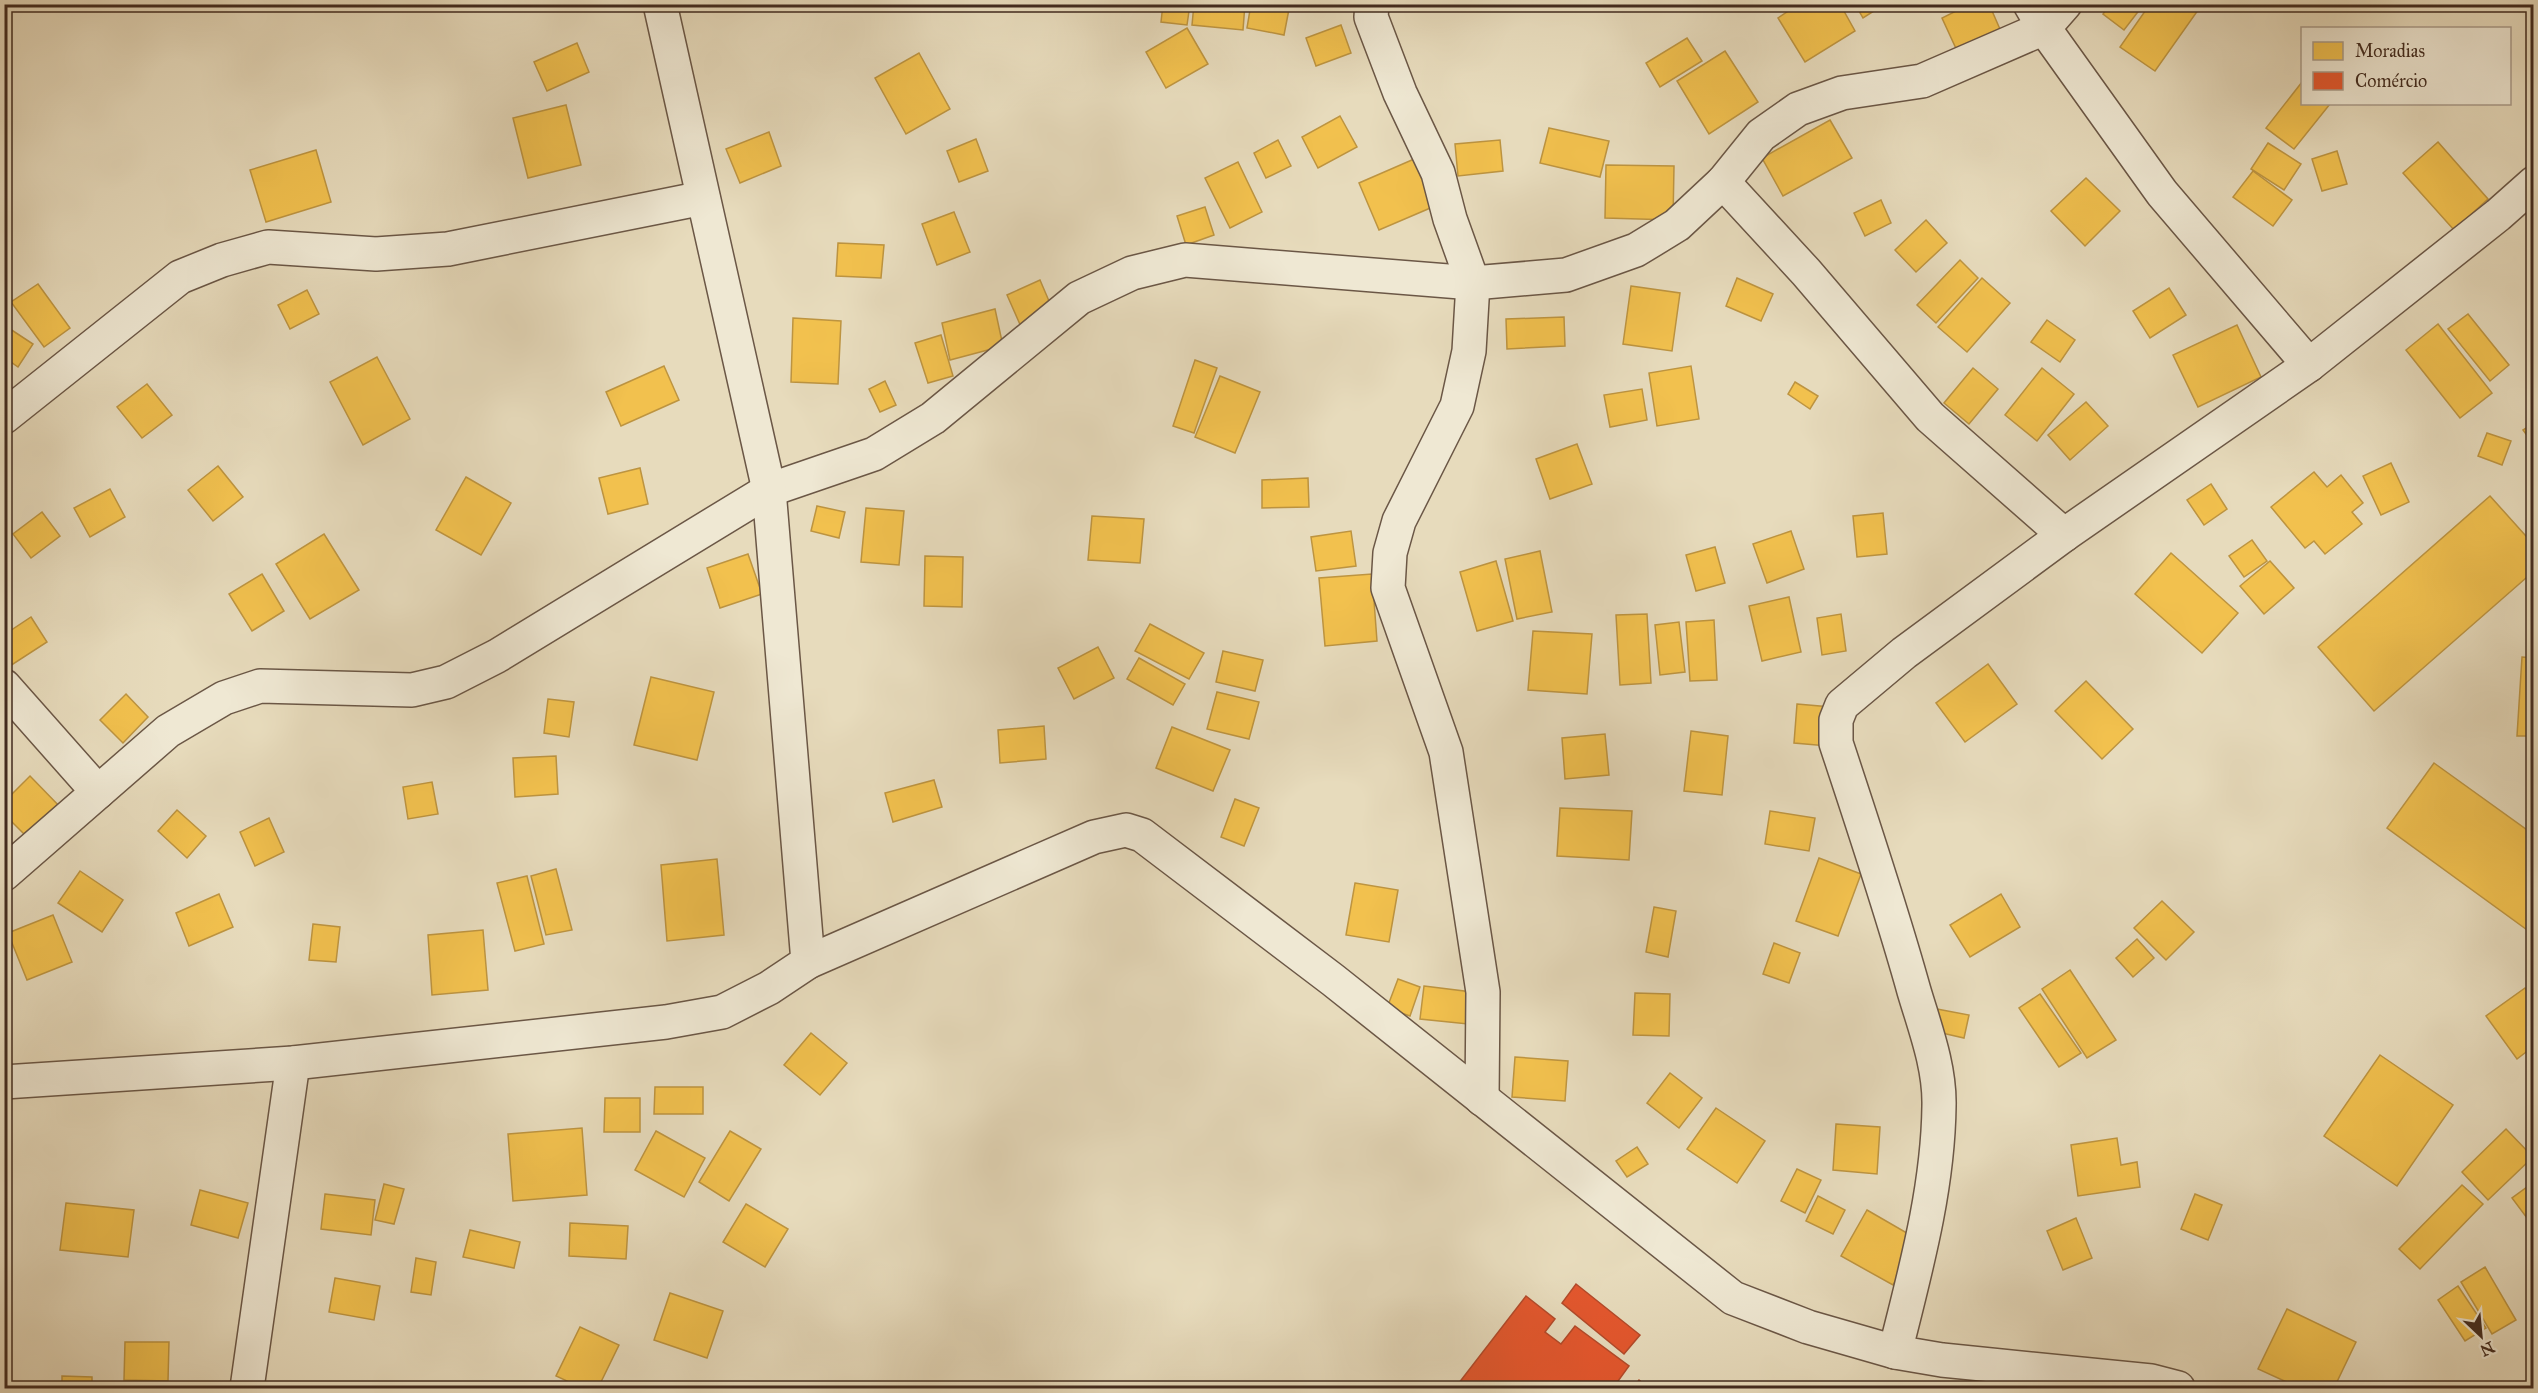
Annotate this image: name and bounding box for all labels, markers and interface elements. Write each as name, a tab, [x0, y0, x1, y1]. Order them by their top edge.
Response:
legend	[2301, 27, 2511, 105]
text: Moradias	[2355, 40, 2425, 62]
text: Comércio	[2355, 70, 2427, 92]
north arrow	[2451, 1306, 2511, 1366]
text: N	[2477, 1338, 2498, 1361]

